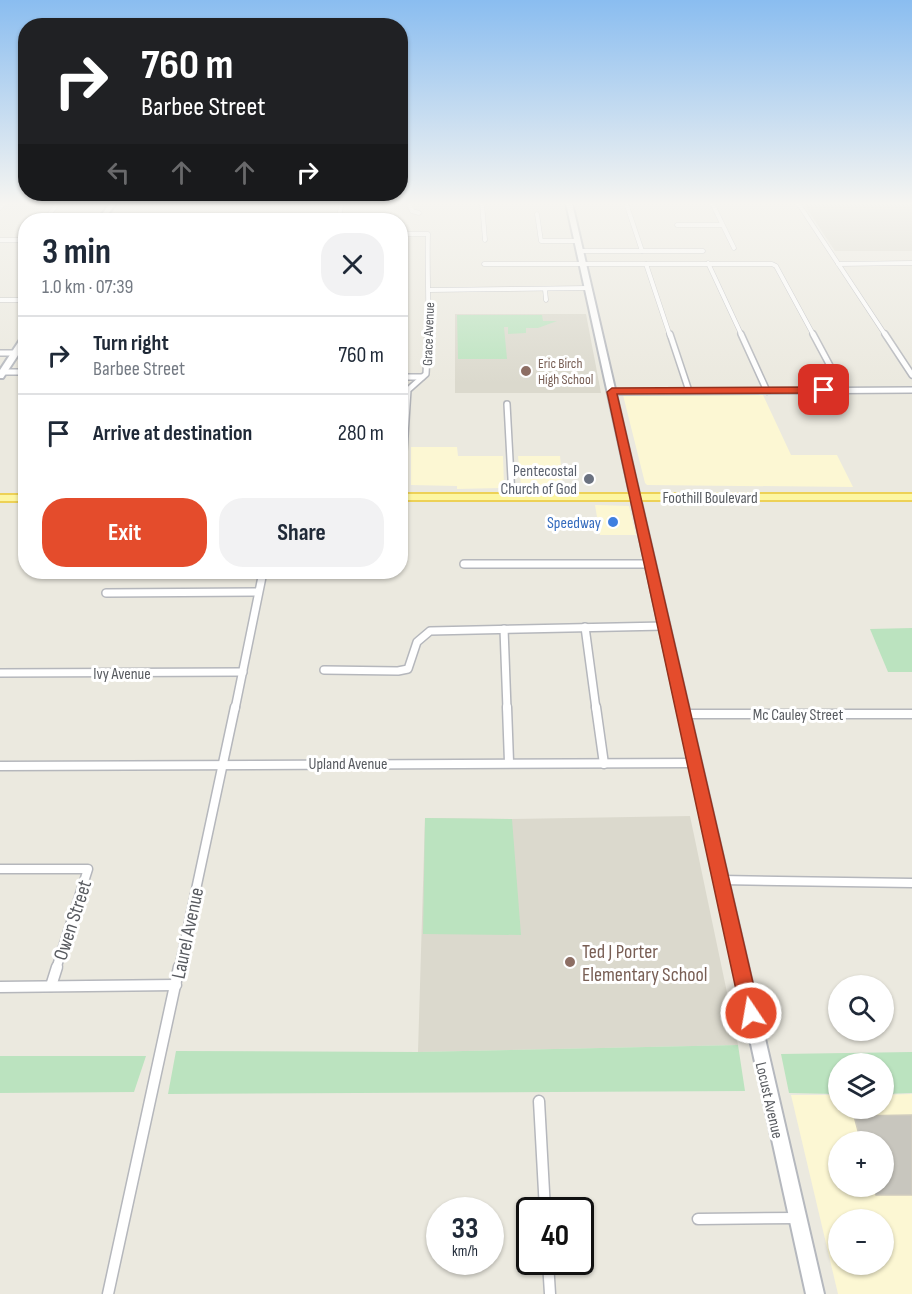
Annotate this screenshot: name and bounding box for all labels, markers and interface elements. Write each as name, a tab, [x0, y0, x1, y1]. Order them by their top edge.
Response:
text: 760 m	[141, 40, 233, 91]
icon: right	[42, 42, 120, 120]
text: Barbee Street	[141, 91, 265, 123]
icon: left	[102, 156, 135, 189]
icon: ahead	[165, 156, 198, 189]
icon: ahead	[228, 156, 261, 189]
icon: right	[291, 156, 324, 189]
text: 3 min	[42, 231, 111, 274]
button: close	[321, 233, 384, 296]
text: 1.0 km · 07:39	[42, 275, 133, 299]
street label: Grace Avenue	[419, 302, 438, 366]
text: Turn right	[93, 330, 169, 357]
icon: right	[42, 339, 75, 372]
text: 760 m	[338, 342, 384, 369]
place label: Eric Birch High School	[538, 355, 593, 388]
text: Barbee Street	[93, 357, 185, 381]
marker: Eric Birch High School	[519, 364, 533, 378]
pin	[798, 364, 849, 415]
icon: arrive	[807, 373, 840, 406]
icon: arrive	[42, 417, 75, 450]
text: Arrive at destination	[93, 420, 252, 447]
text: 280 m	[338, 420, 384, 447]
place label: Pentecostal Church of God	[500, 462, 577, 499]
marker: Pentecostal Church of God	[582, 472, 596, 486]
street label: Foothill Boulevard	[662, 489, 758, 508]
button: Exit	[42, 498, 207, 567]
button: Share	[219, 498, 384, 567]
place label: Speedway	[547, 514, 601, 533]
marker: Speedway	[606, 515, 620, 529]
street label: Ivy Avenue	[93, 665, 151, 684]
street label: Mc Cauley Street	[753, 706, 843, 725]
street label: Upland Avenue	[309, 755, 387, 774]
street label: Owen Street	[49, 877, 97, 963]
street label: Laurel Avenue	[167, 885, 209, 981]
place label: Ted J Porter Elementary School	[582, 940, 708, 987]
marker: Ted J Porter Elementary School	[563, 955, 577, 969]
map controls	[828, 975, 894, 1275]
button: search	[828, 975, 894, 1041]
position arrow	[719, 981, 783, 1045]
button: layers	[828, 1053, 894, 1119]
street label: Locust Avenue	[751, 1060, 787, 1140]
button: +	[828, 1131, 894, 1197]
speed limit sign: 40	[516, 1197, 594, 1275]
button: −	[828, 1209, 894, 1275]
text: 33	[452, 1211, 478, 1247]
text: km/h	[452, 1242, 478, 1261]

